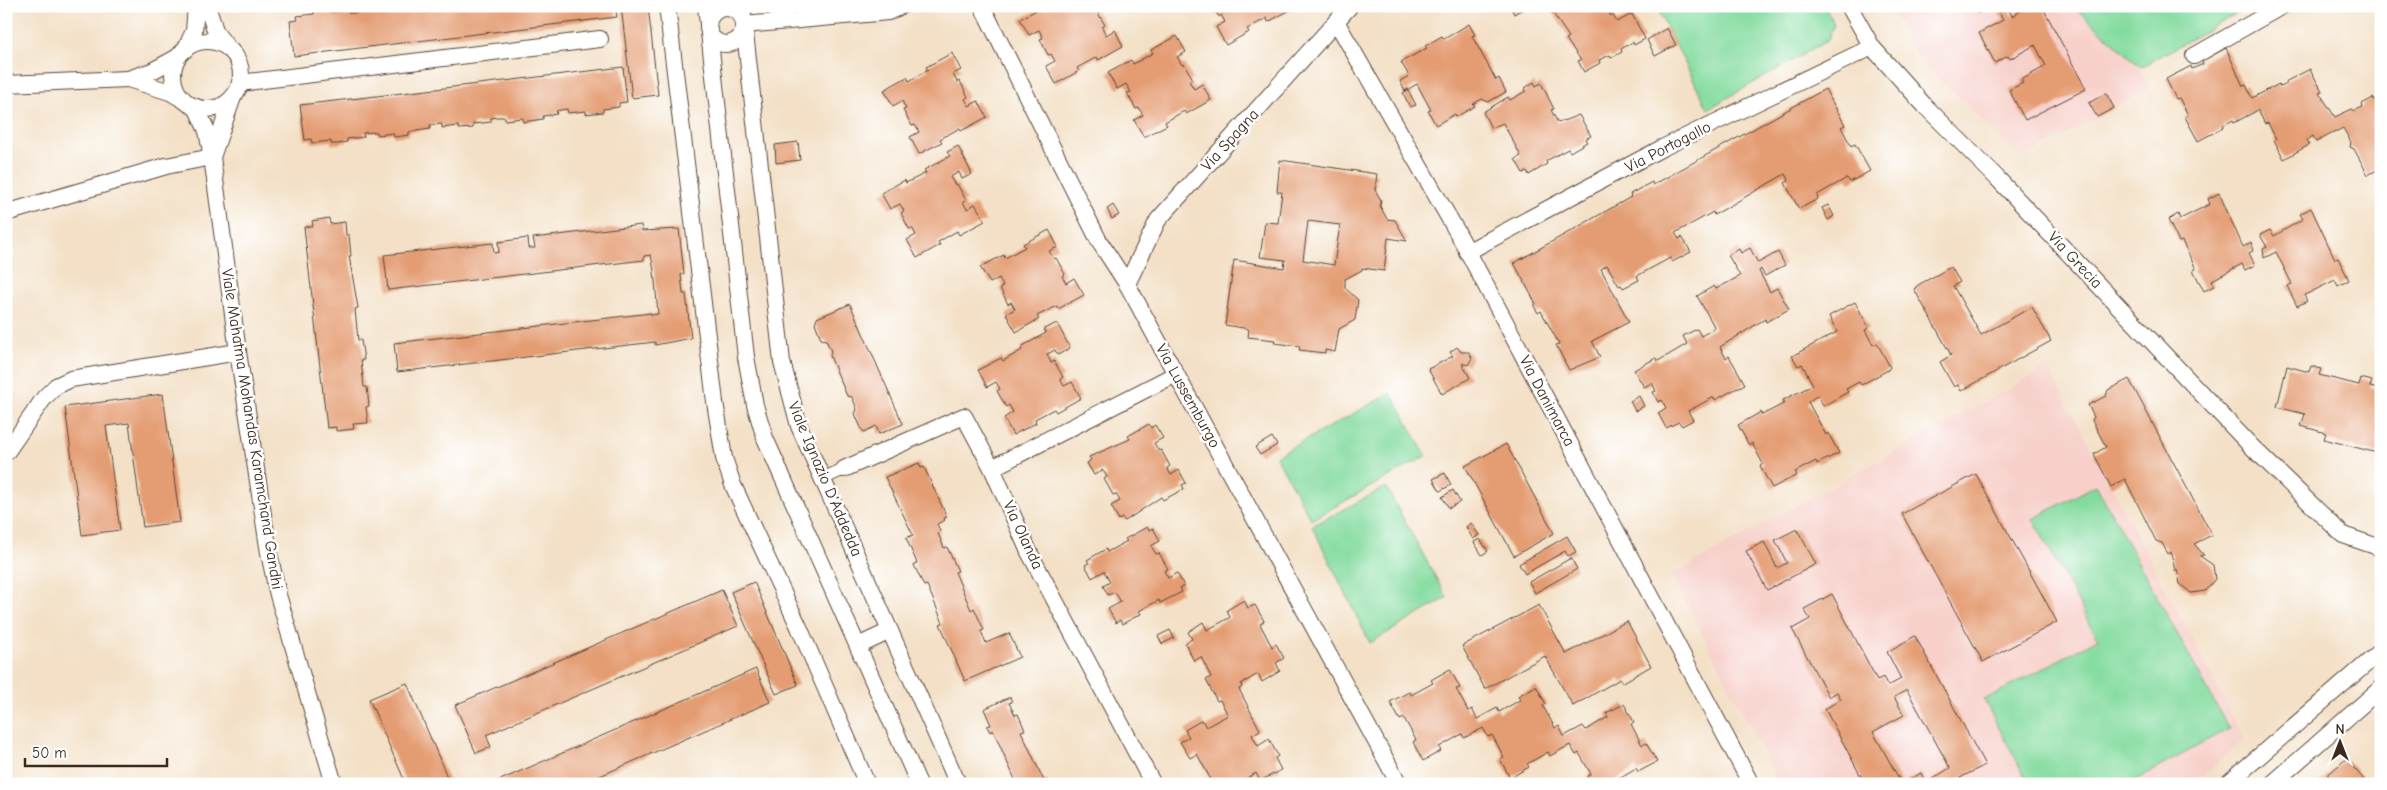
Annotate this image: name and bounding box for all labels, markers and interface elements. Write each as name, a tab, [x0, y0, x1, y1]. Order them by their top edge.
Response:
street label: Via Spagna	[1198, 105, 1262, 175]
street label: Via Portogallo	[1622, 118, 1714, 176]
street label: Via Grecia	[2044, 228, 2106, 292]
street label: Viale Mahatma Mohandas Karamchand Gandhi	[218, 267, 286, 591]
street label: Via Lussemburgo	[1152, 341, 1224, 451]
street label: Via Danimarca	[1516, 353, 1578, 449]
street label: Viale Ignazio D'Addedda	[784, 399, 866, 559]
street label: Via Olanda	[999, 498, 1047, 572]
north arrow	[2314, 718, 2364, 768]
text: N	[2335, 721, 2345, 738]
scale bar	[25, 735, 168, 767]
text: 50 m	[32, 744, 67, 762]

